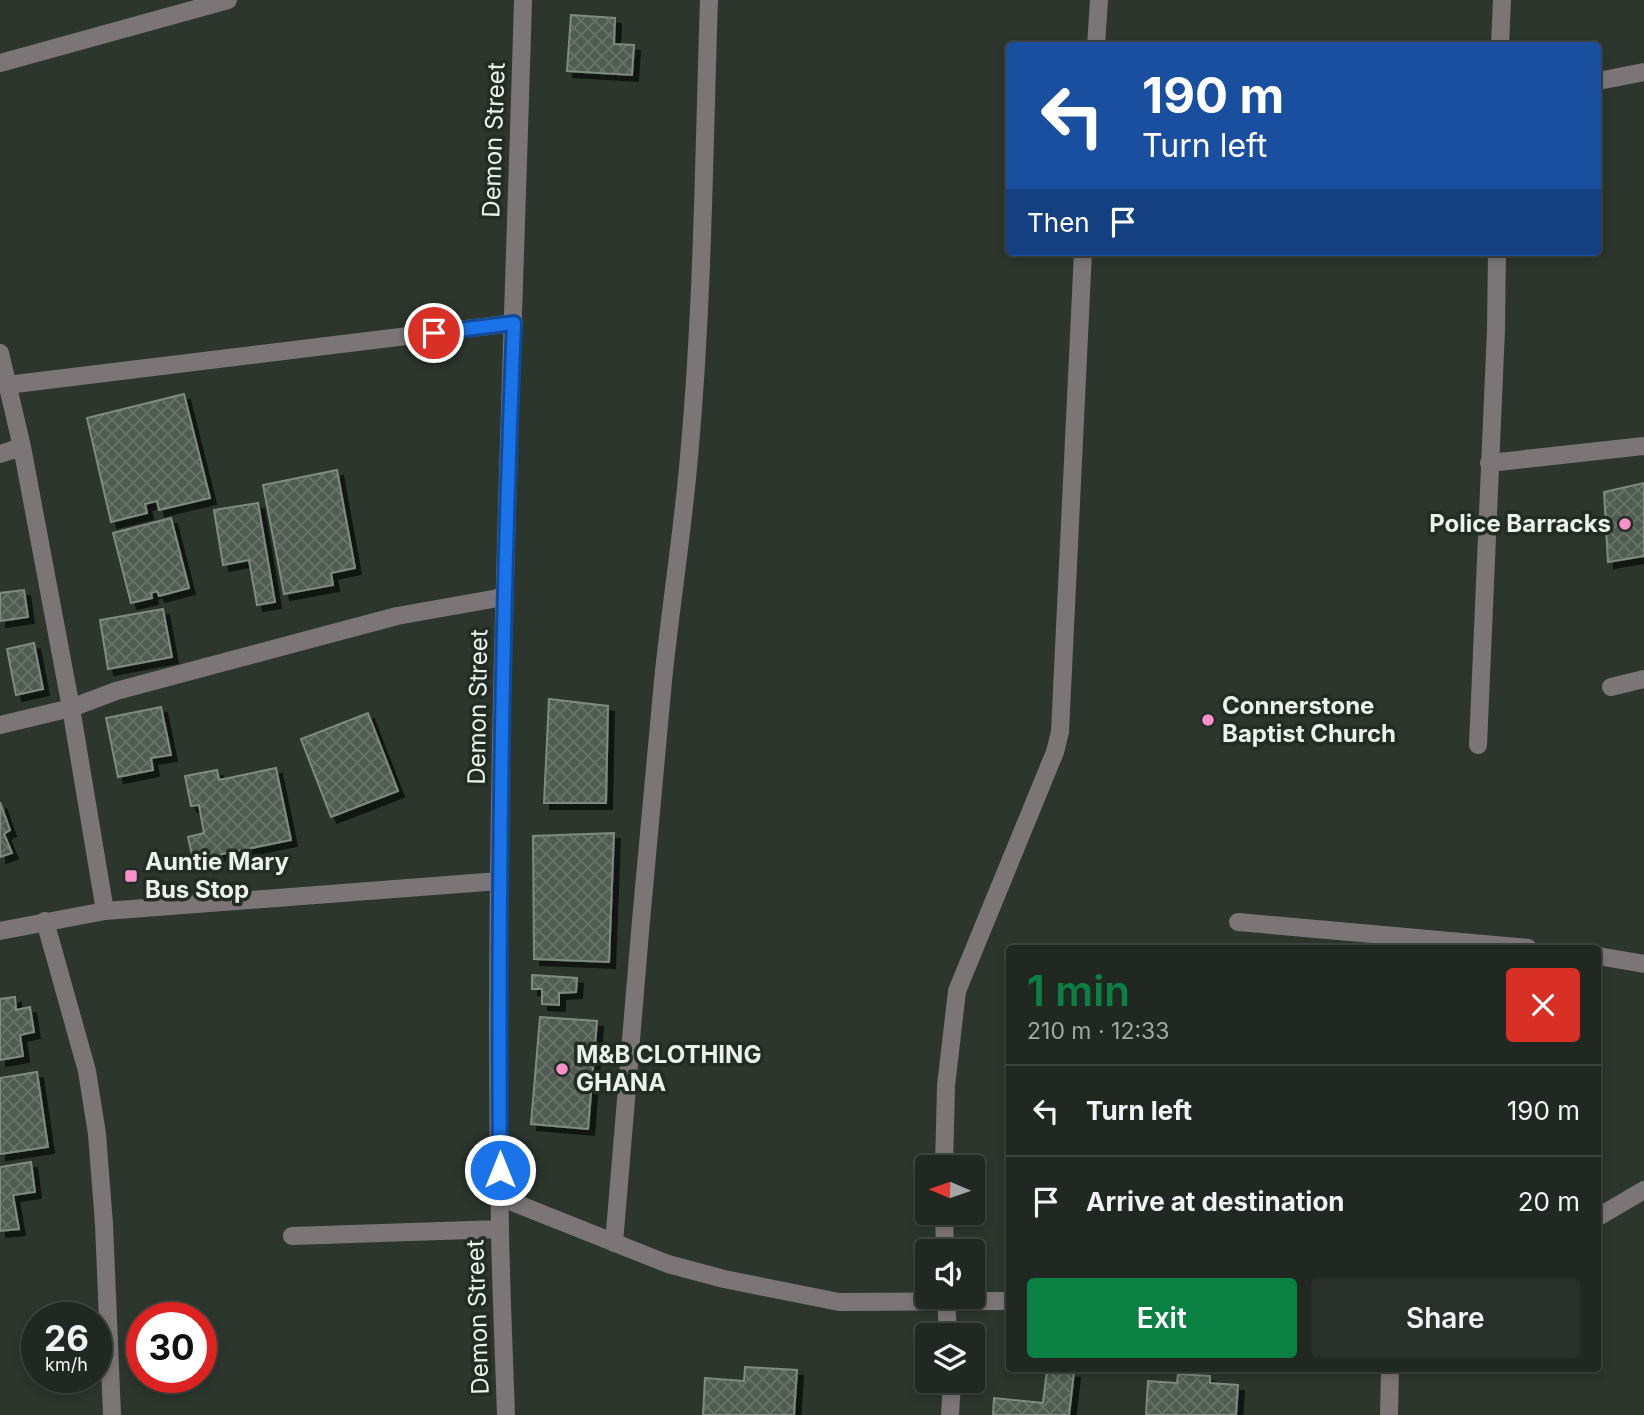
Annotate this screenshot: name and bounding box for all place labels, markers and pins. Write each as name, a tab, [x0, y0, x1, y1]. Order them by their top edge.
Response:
pin	[404, 303, 464, 363]
place label: Police Barracks	[1429, 509, 1611, 538]
marker: Police Barracks	[1617, 516, 1633, 532]
place label: Connerstone Baptist Church	[1222, 691, 1396, 748]
marker: Connerstone Baptist Church	[1200, 712, 1216, 728]
place label: Auntie Mary Bus Stop	[145, 847, 290, 904]
marker: Auntie Mary Bus Stop	[123, 868, 139, 884]
place label: M&B CLOTHING GHANA	[576, 1040, 761, 1097]
marker: M&B CLOTHING GHANA	[554, 1061, 570, 1077]

